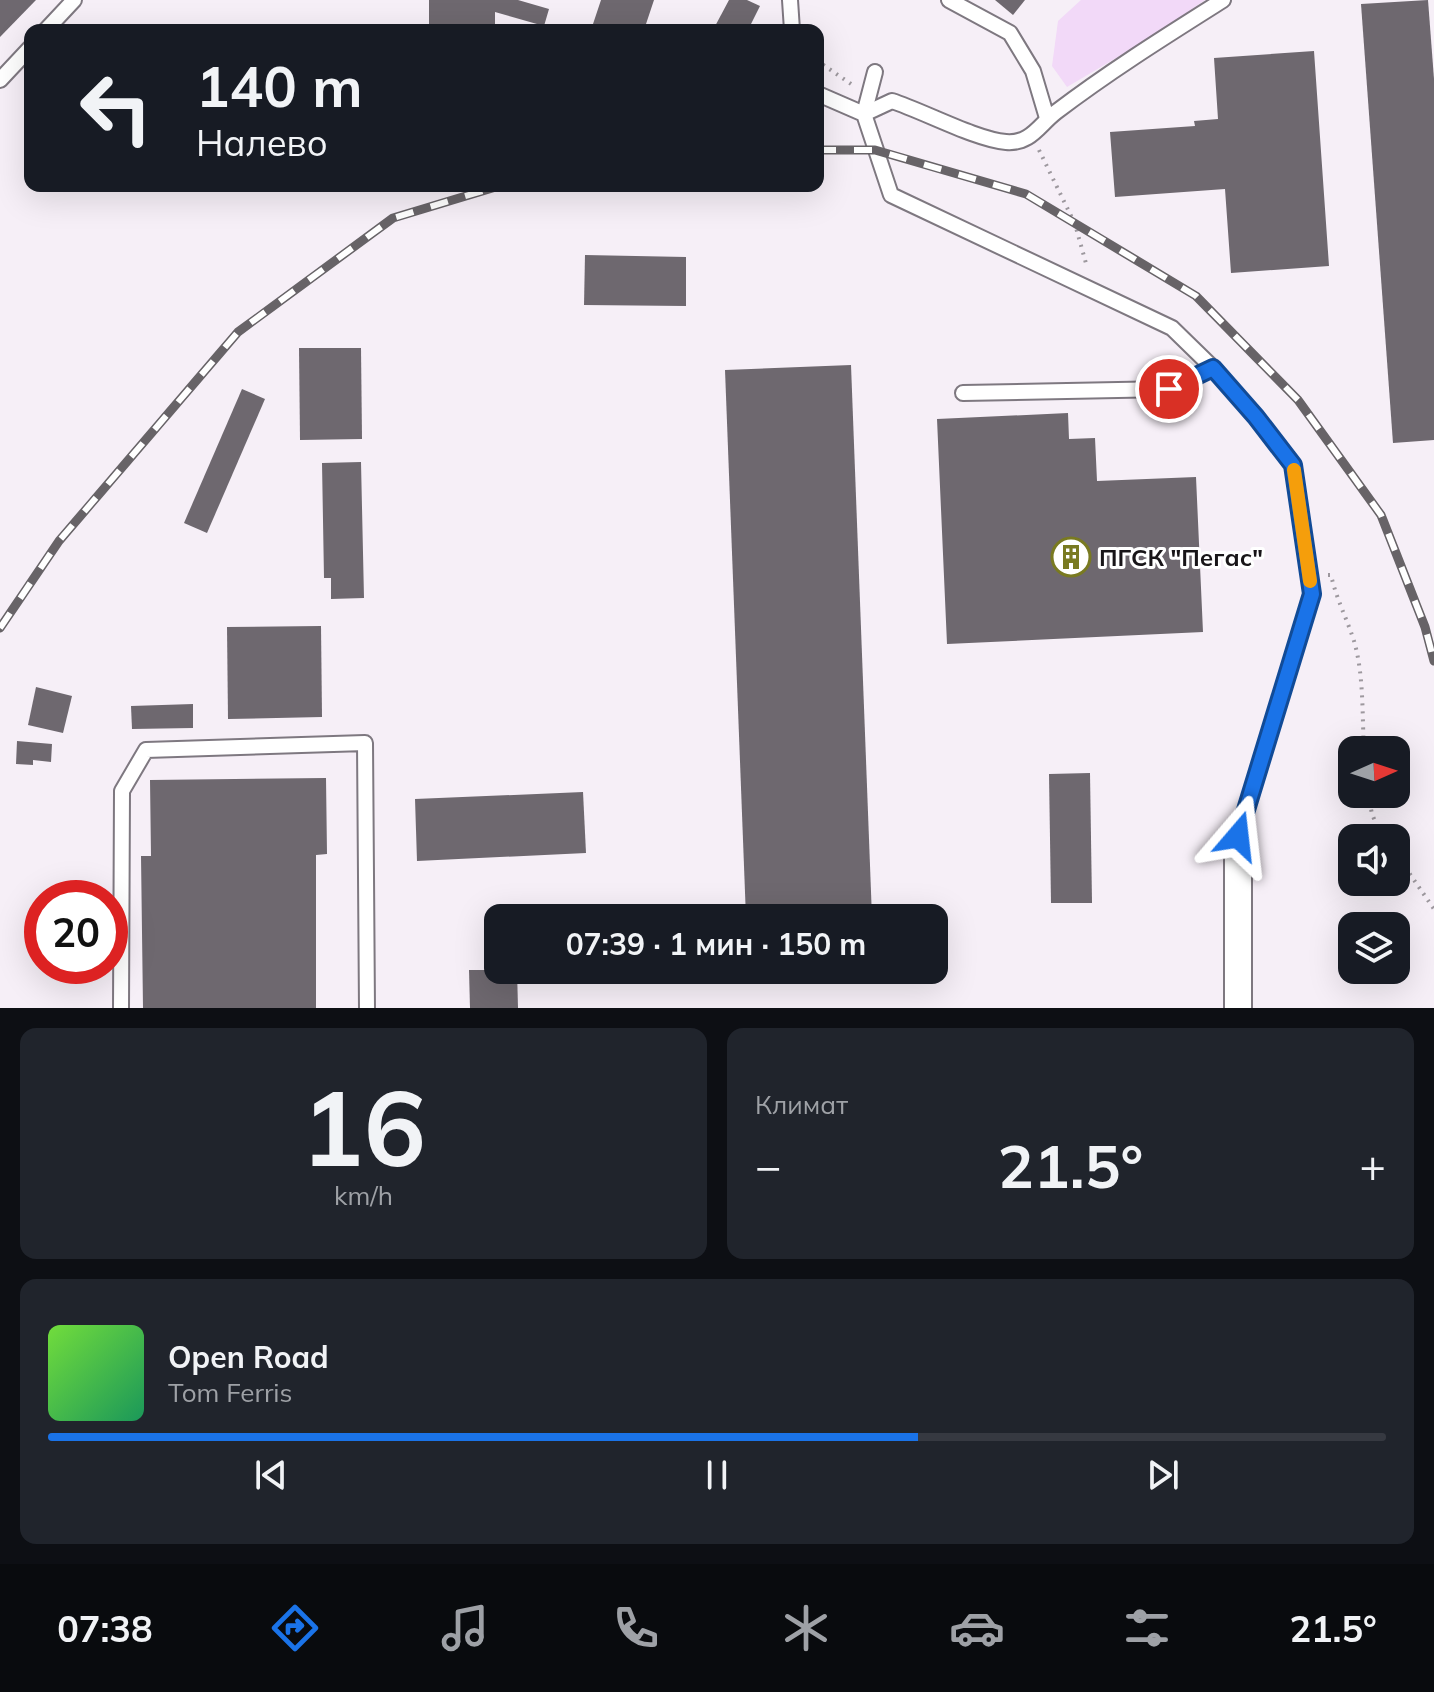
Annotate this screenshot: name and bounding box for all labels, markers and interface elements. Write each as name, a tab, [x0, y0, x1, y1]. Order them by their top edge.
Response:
text: 140 m	[196, 51, 363, 121]
icon: left	[64, 56, 168, 160]
text: Налево	[196, 120, 328, 165]
pin	[1135, 355, 1203, 423]
icon: arrive	[1147, 367, 1191, 411]
building icon: ПГСК "Пегас"	[1050, 536, 1092, 578]
place label: ПГСК "Пегас"	[1099, 542, 1263, 572]
north arrow	[1338, 736, 1410, 808]
map controls	[1338, 736, 1410, 984]
position arrow	[1196, 794, 1280, 878]
button: sound	[1338, 824, 1410, 896]
speed limit sign: 20	[24, 880, 128, 984]
button: layers	[1338, 912, 1410, 984]
text: 07:39 · 1 мин · 150 m	[566, 925, 866, 963]
text: 16	[301, 1061, 426, 1192]
text: Климат	[755, 1088, 848, 1121]
text: 21.5°	[998, 1128, 1143, 1203]
text: −	[755, 1138, 781, 1193]
text: +	[1360, 1138, 1386, 1193]
text: km/h	[334, 1179, 393, 1212]
text: Open Road	[168, 1338, 329, 1376]
text: Tom Ferris	[168, 1376, 292, 1409]
icon: previous	[249, 1453, 293, 1497]
icon: pause	[695, 1453, 739, 1497]
icon: next	[1141, 1453, 1185, 1497]
icon: directions	[267, 1600, 323, 1656]
icon: music	[437, 1600, 493, 1656]
icon: phone	[608, 1600, 664, 1656]
icon: climate	[778, 1600, 834, 1656]
icon: car	[949, 1600, 1005, 1656]
icon: filters	[1119, 1600, 1175, 1656]
text: 07:38	[57, 1606, 153, 1651]
text: 21.5°	[1289, 1606, 1377, 1651]

